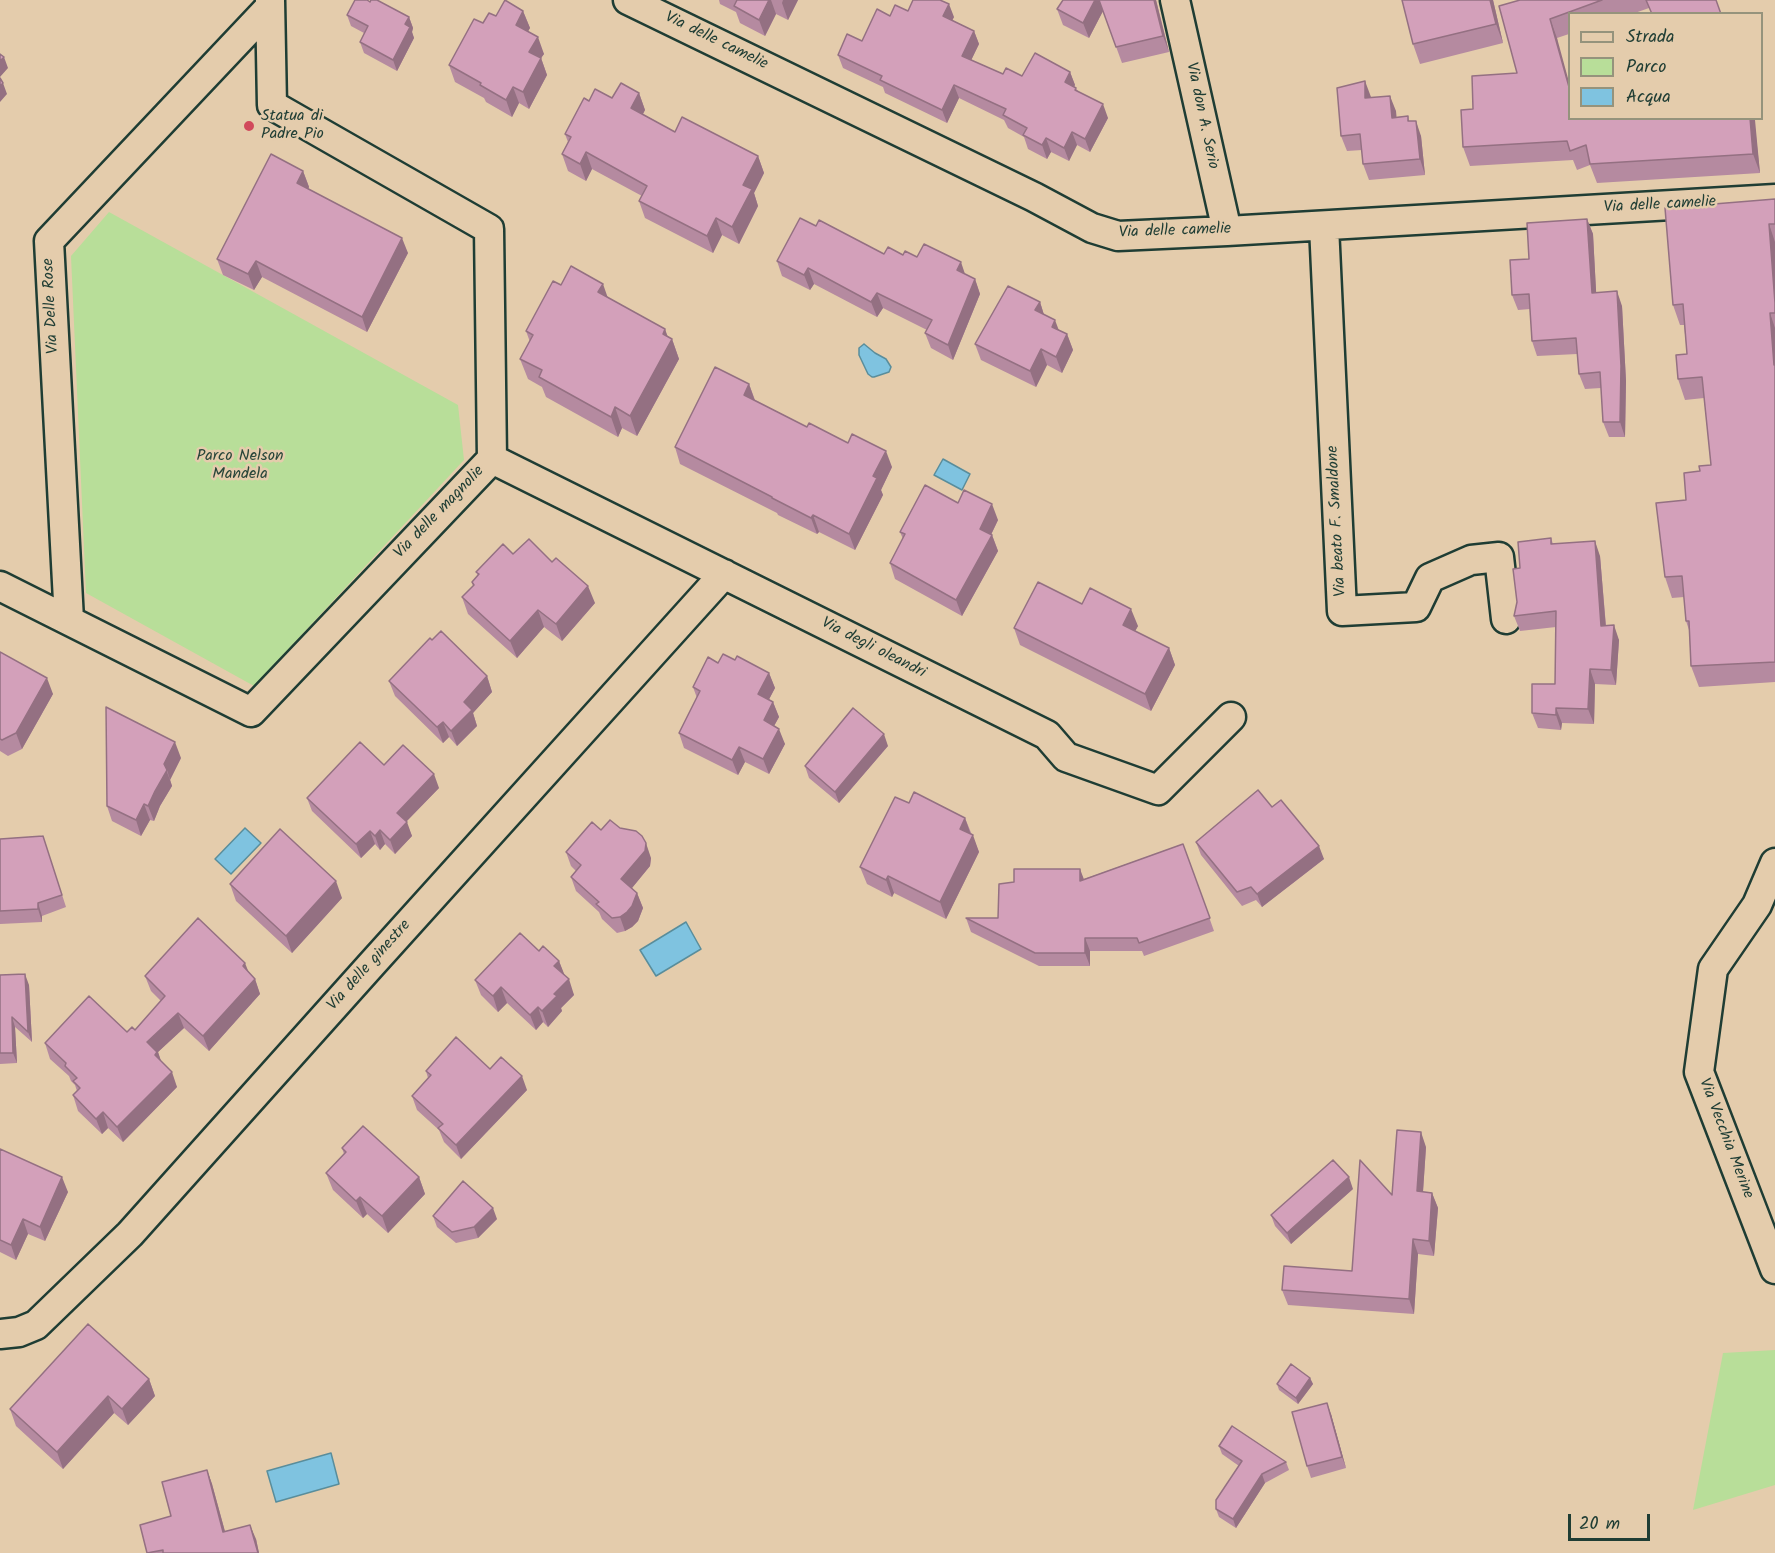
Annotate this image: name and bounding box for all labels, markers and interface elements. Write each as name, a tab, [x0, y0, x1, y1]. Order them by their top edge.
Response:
street label: Via delle camelie	[661, 9, 771, 75]
legend	[1568, 12, 1763, 120]
text: Strada	[1626, 23, 1674, 52]
text: Parco	[1626, 53, 1666, 82]
street label: Via don A. Serio	[1180, 61, 1222, 171]
text: Acqua	[1626, 83, 1671, 112]
place label: Statua di Padre Pio	[261, 107, 324, 145]
marker: Statua di Padre Pio	[242, 119, 256, 133]
street label: Via delle camelie	[1603, 193, 1717, 219]
street label: Via delle camelie	[1119, 220, 1231, 244]
street label: Via Delle Rose	[40, 258, 64, 354]
street label: Via beato F. Smaldone	[1324, 445, 1352, 597]
park label: Parco Nelson Mandela	[197, 447, 283, 485]
street label: Via delle magnolie	[391, 463, 489, 563]
street label: Via degli oleandri	[818, 614, 928, 684]
street label: Via delle ginestre	[324, 917, 416, 1015]
street label: Via Vecchia Merine	[1693, 1076, 1757, 1202]
scale bar	[1571, 1502, 1654, 1540]
text: 20 m	[1579, 1510, 1620, 1539]

